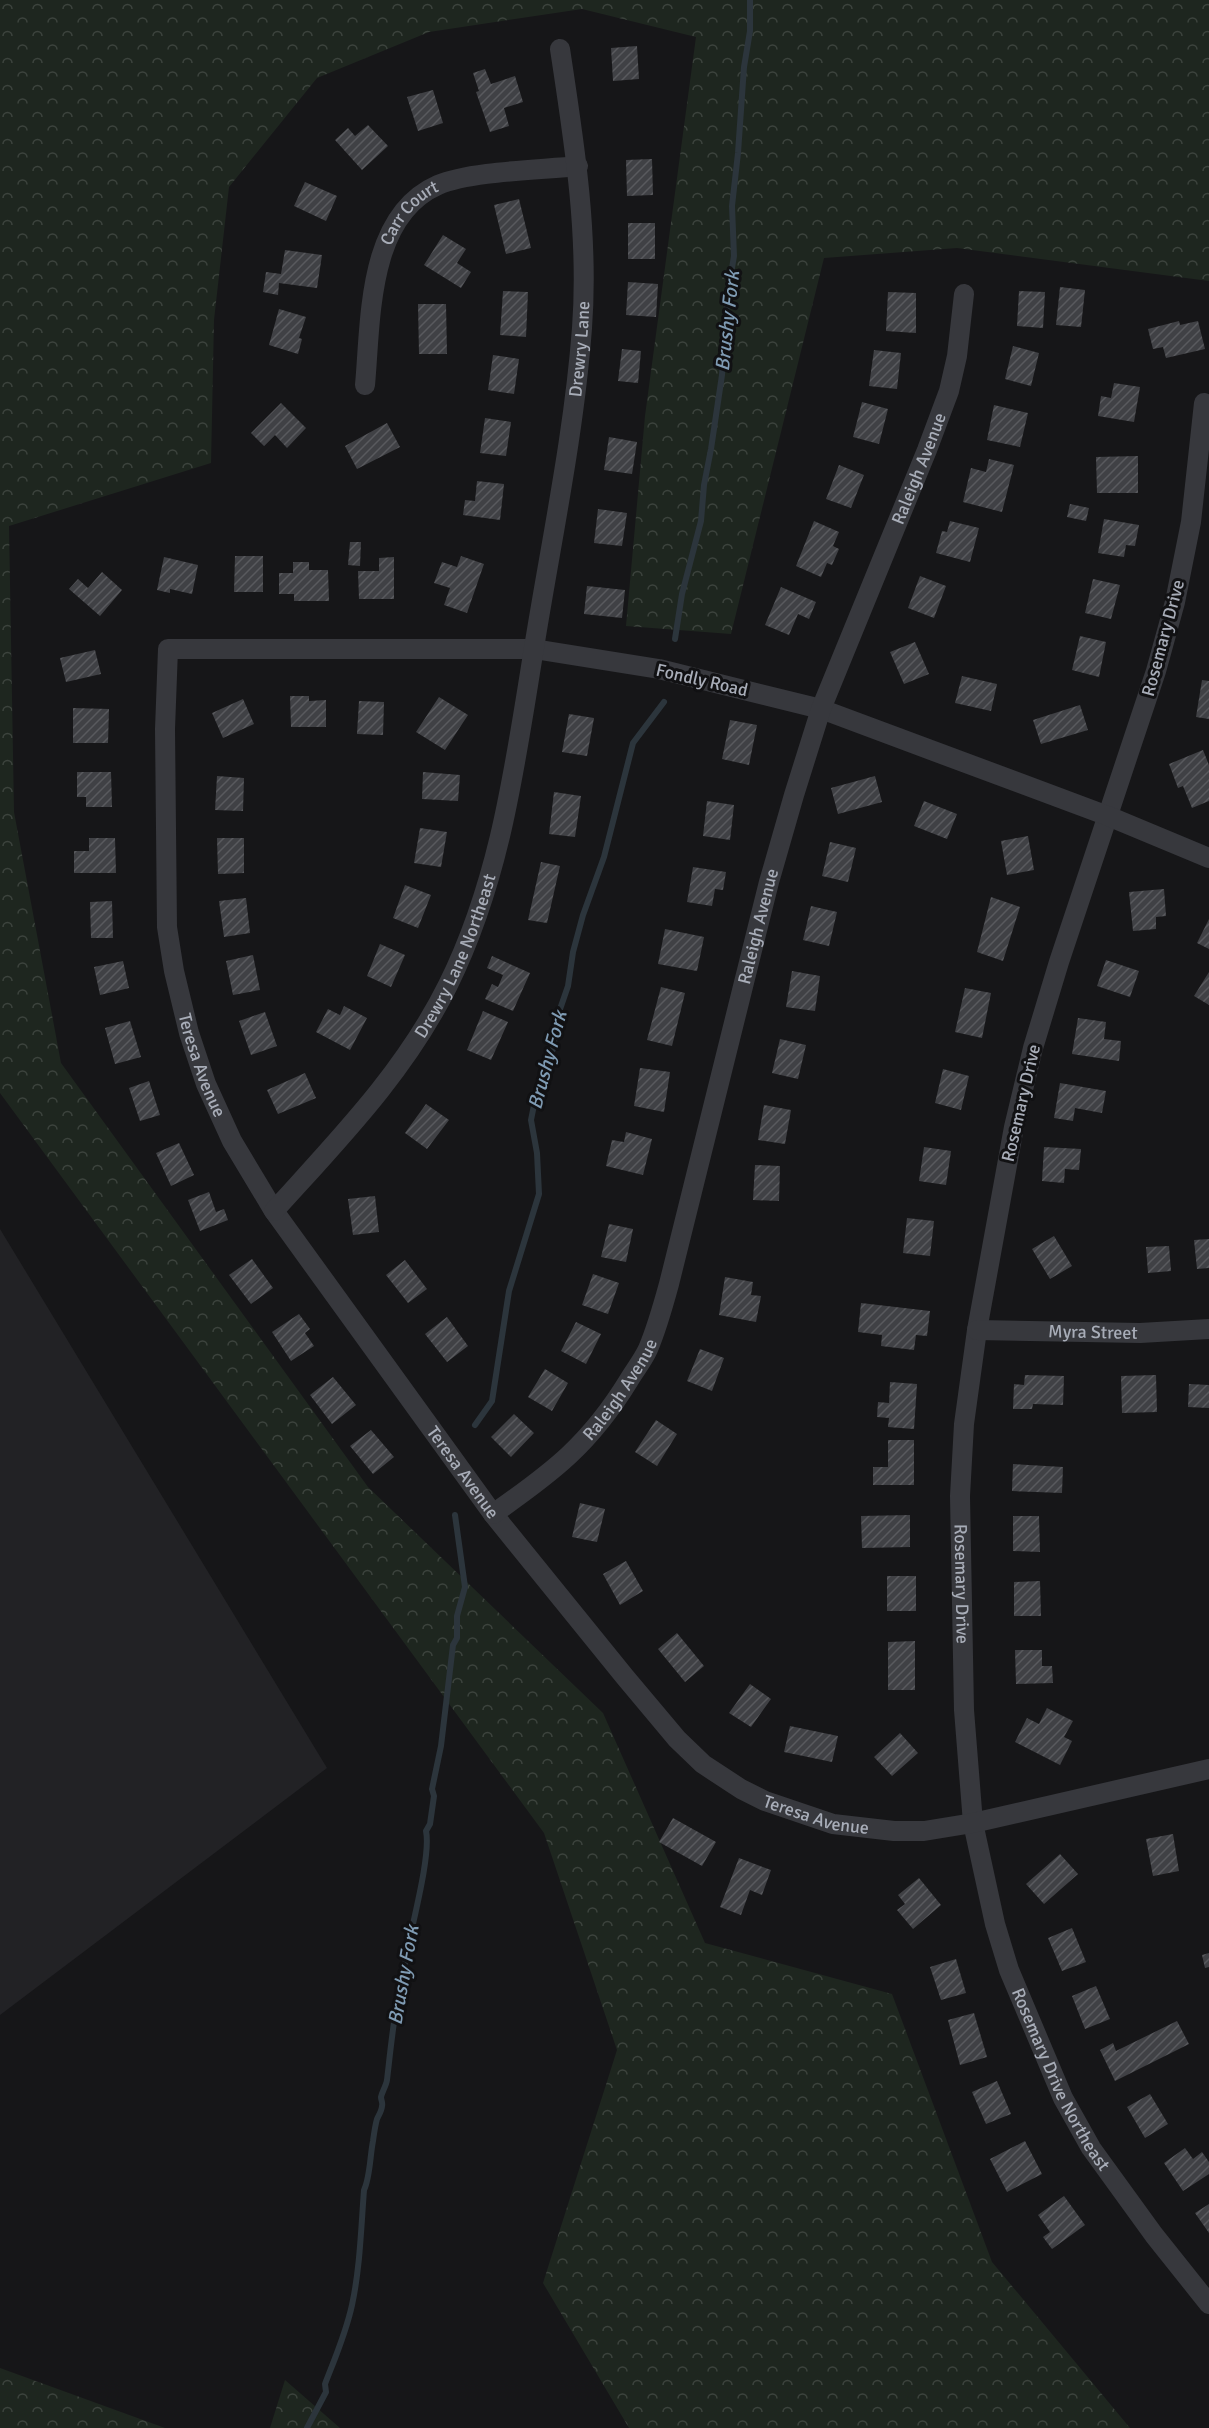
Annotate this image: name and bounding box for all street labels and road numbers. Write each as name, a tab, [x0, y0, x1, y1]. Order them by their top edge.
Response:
street label: Carr Court	[375, 175, 442, 248]
street label: Drewry Lane	[564, 301, 594, 398]
street label: Raleigh Avenue	[887, 410, 951, 528]
street label: Rosemary Drive	[1137, 577, 1189, 699]
street label: Fondly Road	[654, 659, 750, 701]
street label: Raleigh Avenue	[733, 866, 783, 986]
street label: Drewry Lane Northeast	[410, 871, 501, 1042]
street label: Teresa Avenue	[174, 1011, 231, 1121]
street label: Rosemary Drive	[997, 1042, 1045, 1164]
street label: Myra Street	[1048, 1320, 1138, 1344]
street label: Raleigh Avenue	[578, 1335, 662, 1445]
street label: Teresa Avenue	[422, 1422, 504, 1523]
street label: Rosemary Drive	[950, 1524, 974, 1644]
street label: Teresa Avenue	[761, 1790, 870, 1839]
street label: Rosemary Drive Northeast	[1007, 1985, 1115, 2175]

